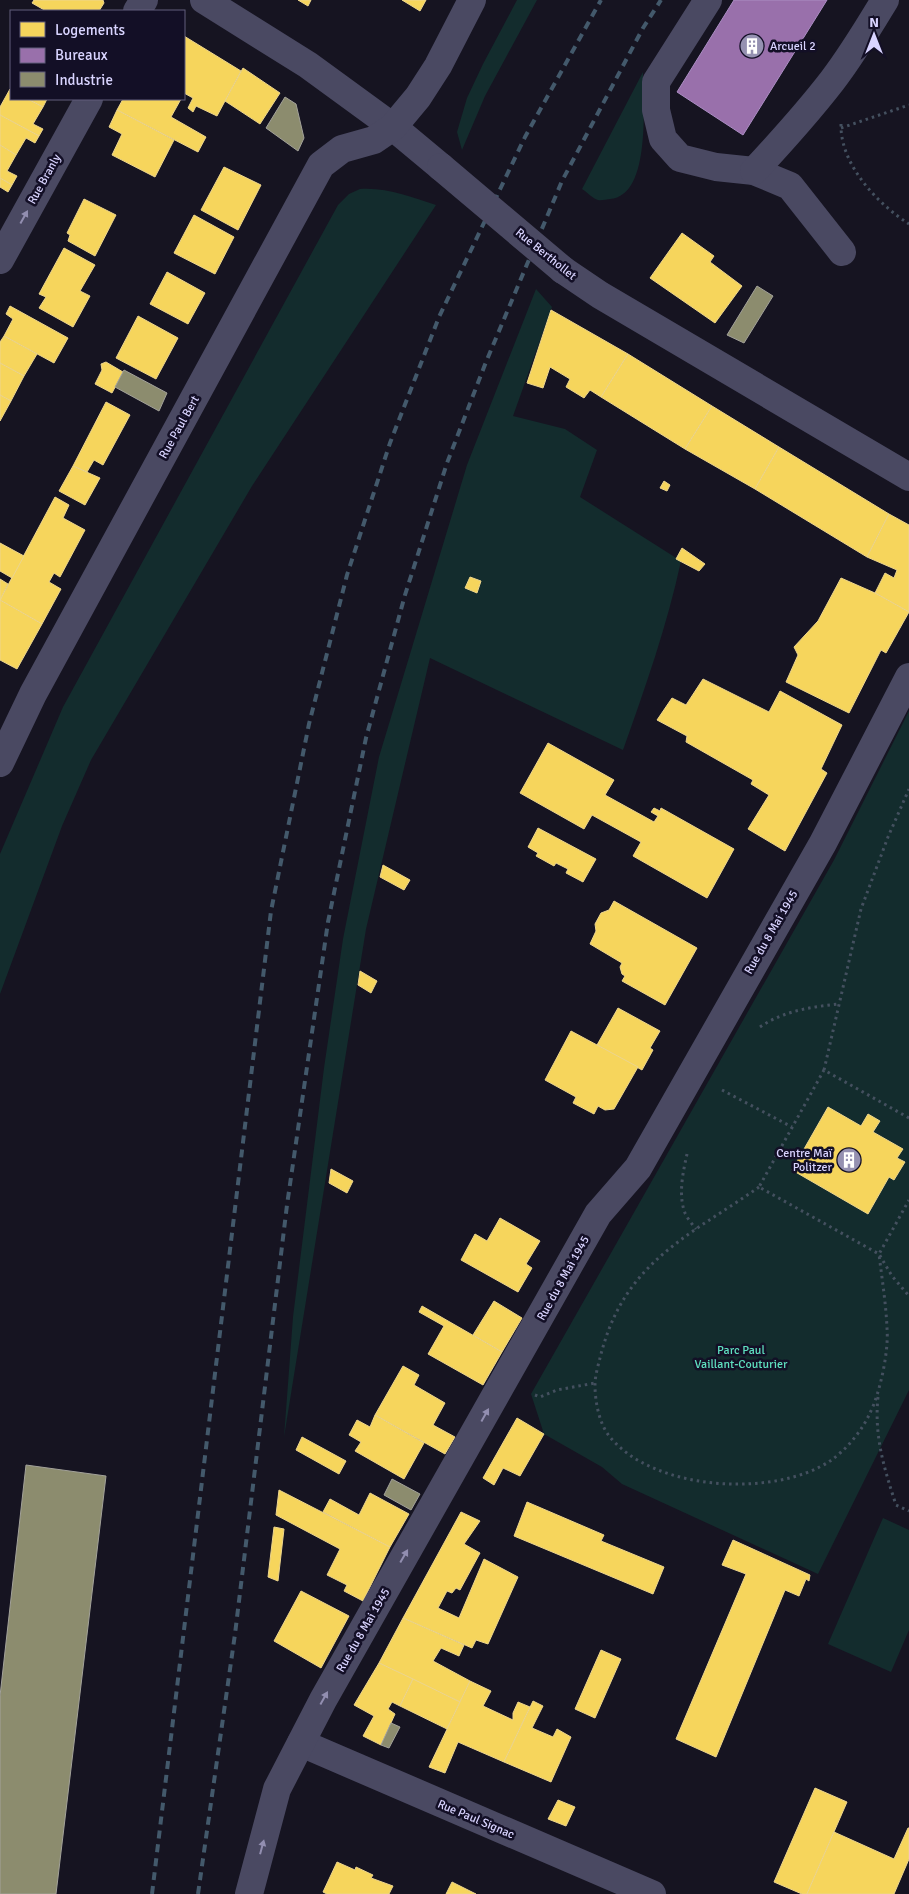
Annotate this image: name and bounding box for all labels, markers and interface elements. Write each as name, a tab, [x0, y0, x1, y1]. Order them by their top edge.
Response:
legend	[10, 10, 185, 100]
north arrow	[849, 10, 899, 60]
text: N	[869, 14, 879, 31]
text: Logements	[55, 21, 126, 39]
building icon: Arcueil 2	[739, 33, 765, 59]
place label: Arcueil 2	[770, 39, 816, 54]
text: Bureaux	[55, 46, 108, 64]
text: Industrie	[55, 71, 113, 89]
street label: Rue Branly	[25, 151, 65, 207]
one-way arrow	[19, 210, 28, 224]
street label: Rue Berthollet	[512, 225, 579, 284]
street label: Rue Paul Bert	[156, 393, 203, 461]
street label: Rue du 8 Mai 1945	[741, 888, 802, 977]
place label: Centre Maï Politzer	[776, 1146, 833, 1175]
building icon: Centre Maï Politzer	[836, 1147, 862, 1173]
street label: Rue du 8 Mai 1945	[534, 1233, 593, 1323]
park label: Parc Paul Vaillant-Couturier	[695, 1343, 788, 1372]
one-way arrow	[481, 1408, 489, 1423]
one-way arrow	[400, 1550, 409, 1563]
street label: Rue du 8 Mai 1945	[333, 1586, 394, 1675]
one-way arrow	[320, 1691, 328, 1705]
street label: Rue Paul Signac	[435, 1797, 517, 1843]
one-way arrow	[258, 1839, 266, 1854]

